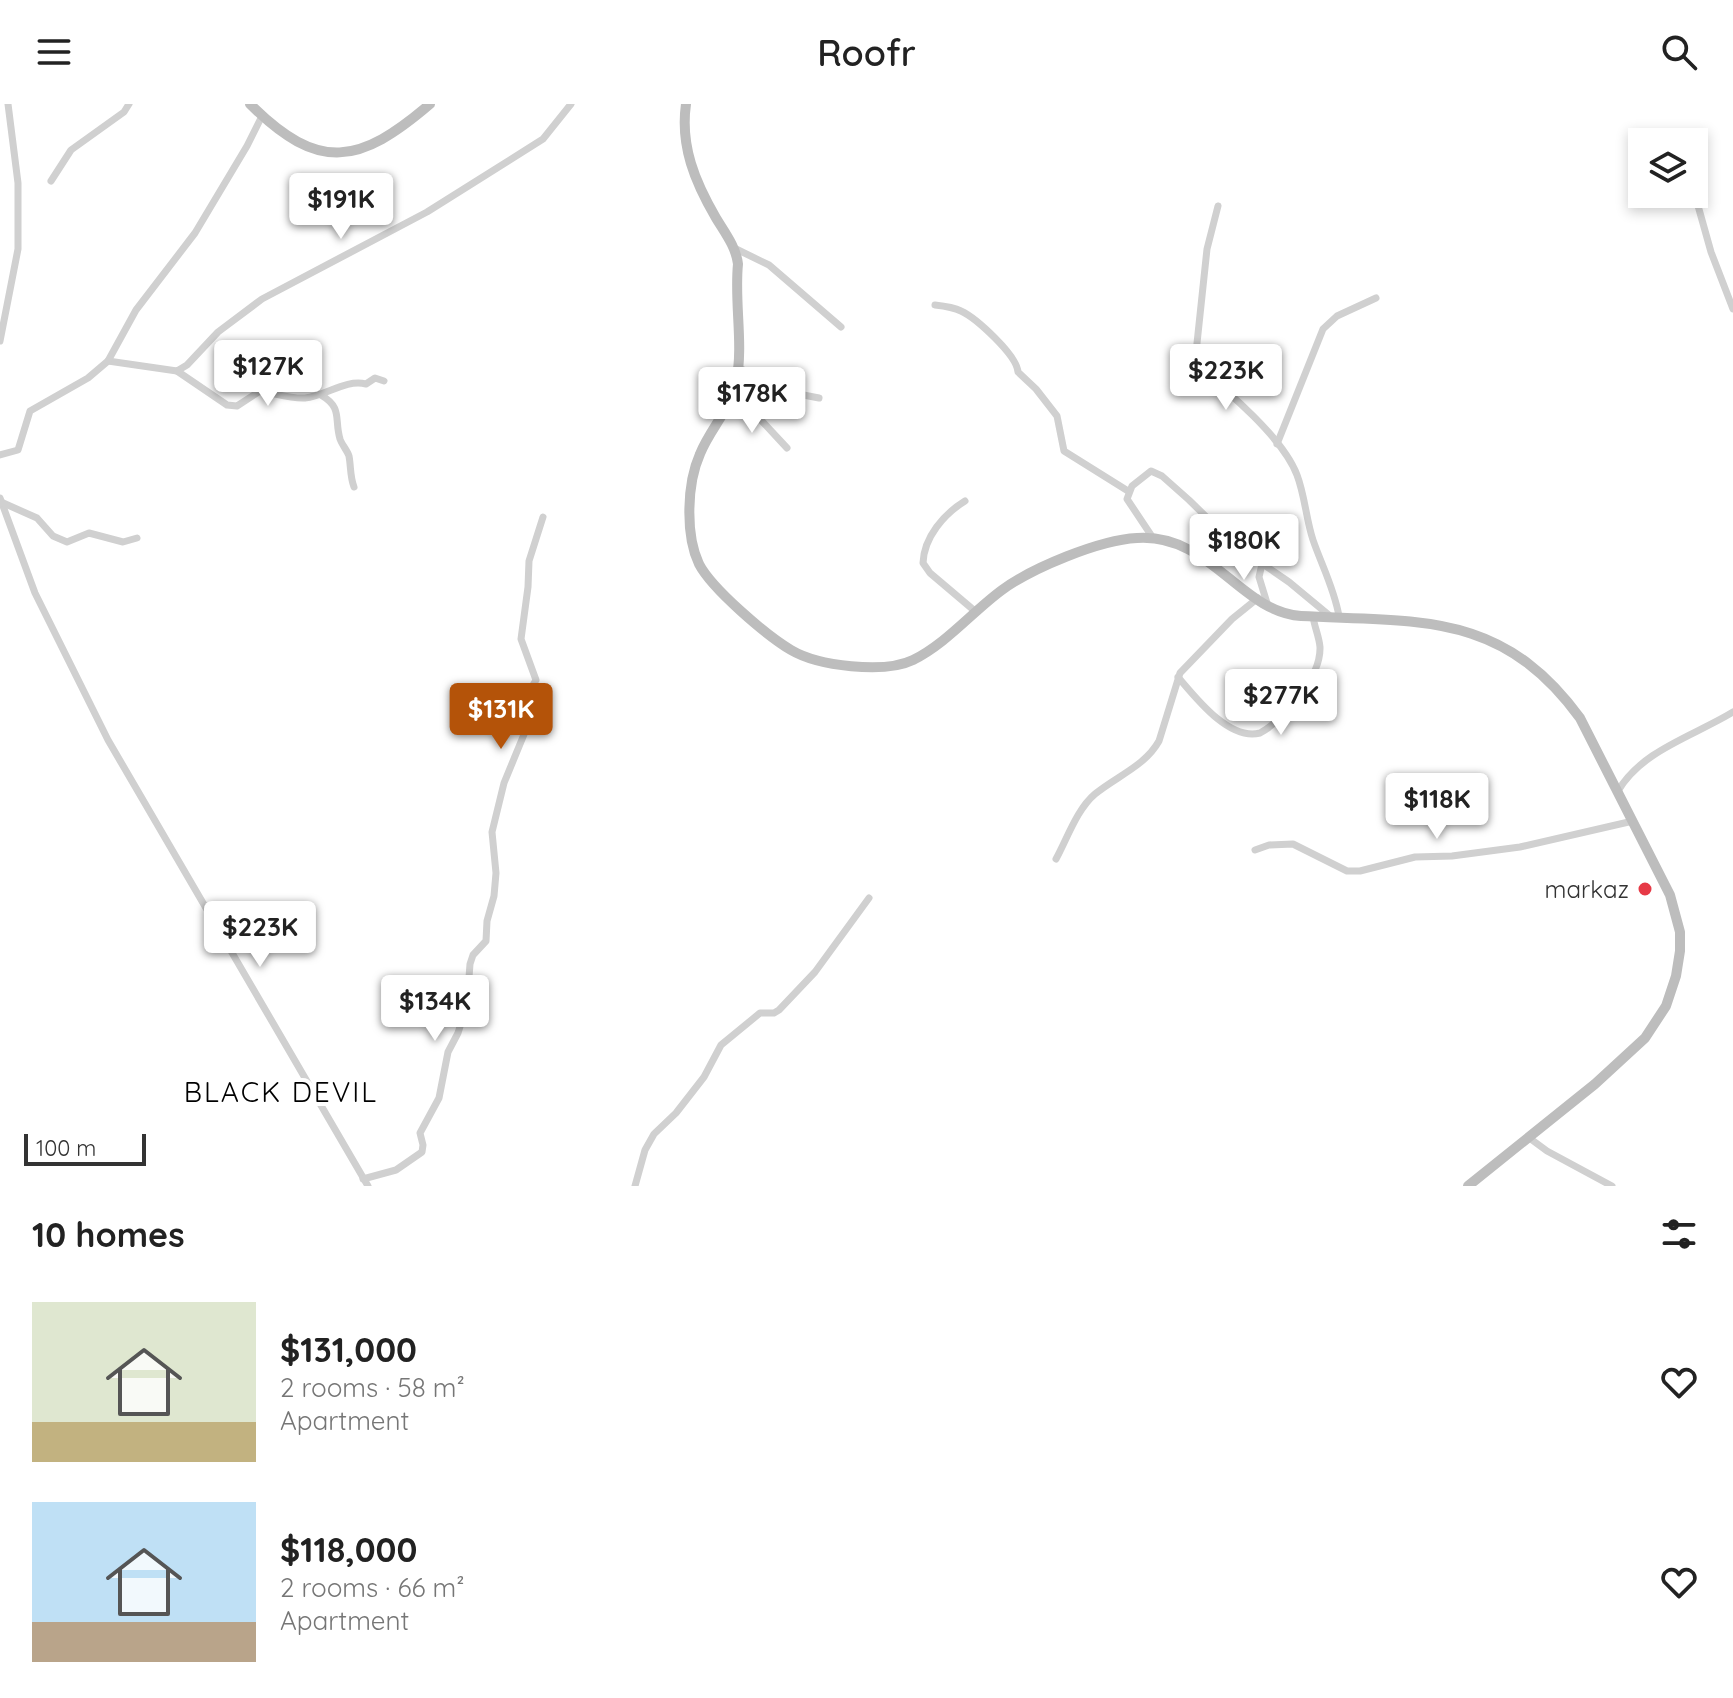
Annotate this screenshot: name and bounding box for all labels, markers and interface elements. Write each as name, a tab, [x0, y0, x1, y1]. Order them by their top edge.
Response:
icon: menu	[32, 30, 76, 74]
text: Roofr	[817, 30, 916, 75]
icon: search	[1657, 30, 1701, 74]
map controls	[1628, 128, 1708, 208]
button: layers	[1628, 128, 1708, 208]
pin: $191K	[285, 173, 397, 241]
text: $191K	[307, 182, 375, 215]
pin: $127K	[212, 340, 324, 408]
pin: $223K	[1170, 344, 1282, 412]
text: $127K	[232, 349, 304, 382]
text: $223K	[1188, 353, 1264, 386]
pin: $178K	[696, 367, 808, 435]
text: $178K	[716, 376, 788, 409]
pin: $180K	[1188, 514, 1300, 582]
text: $180K	[1208, 523, 1280, 556]
pin: $277K	[1225, 669, 1337, 737]
text: $277K	[1243, 678, 1319, 711]
pin: $131K	[445, 683, 557, 751]
text: $131K	[468, 692, 534, 725]
pin: $118K	[1381, 773, 1493, 841]
text: $118K	[1403, 782, 1471, 815]
place label: markaz	[1545, 874, 1629, 904]
marker: markaz	[1636, 880, 1654, 898]
pin: $223K	[204, 901, 316, 969]
text: $223K	[222, 910, 298, 943]
pin: $134K	[379, 975, 491, 1043]
text: $134K	[399, 984, 471, 1017]
district label: BLACK DEVIL	[184, 1074, 378, 1109]
scale bar	[24, 1130, 146, 1166]
text: 100 m	[36, 1134, 96, 1162]
icon: filters	[1657, 1212, 1701, 1256]
text: 10 homes	[32, 1213, 185, 1256]
text: $131,000	[280, 1328, 417, 1371]
icon: home	[96, 1334, 192, 1430]
icon: heart	[1657, 1360, 1701, 1404]
text: 2 rooms · 58 m²	[280, 1371, 465, 1404]
text: Apartment	[280, 1404, 409, 1437]
text: $118,000	[280, 1528, 417, 1571]
icon: home	[96, 1534, 192, 1630]
icon: heart	[1657, 1560, 1701, 1604]
text: 2 rooms · 66 m²	[280, 1571, 465, 1604]
text: Apartment	[280, 1604, 409, 1637]

